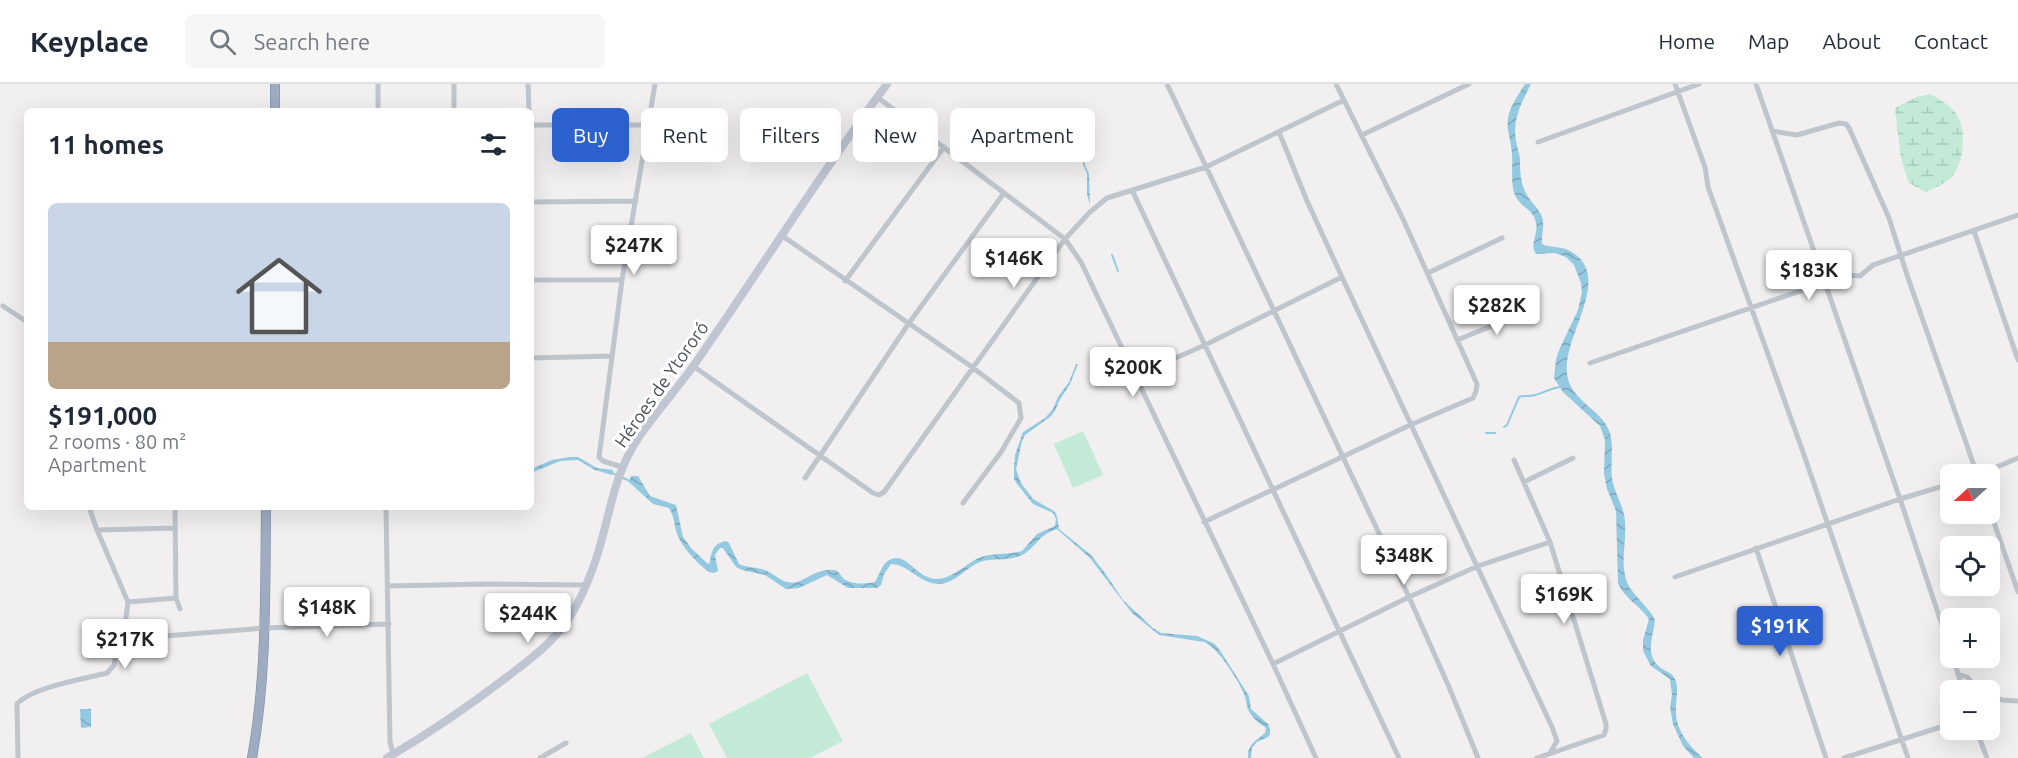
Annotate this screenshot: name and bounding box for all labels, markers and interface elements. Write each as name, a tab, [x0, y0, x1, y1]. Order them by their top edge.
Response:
search box	[185, 14, 605, 68]
icon: search	[206, 25, 239, 58]
text: Keyplace	[30, 26, 149, 57]
text: Search here	[254, 29, 370, 54]
text: Home	[1658, 29, 1715, 53]
text: Map	[1748, 29, 1789, 53]
text: About	[1822, 29, 1881, 53]
text: Contact	[1914, 29, 1988, 53]
chip: Buy	[552, 108, 629, 162]
chip: Rent	[641, 108, 728, 162]
chip: Filters	[740, 108, 841, 162]
chip: New	[853, 108, 938, 162]
chip: Apartment	[950, 108, 1095, 162]
icon: filters	[477, 128, 510, 161]
text: 11 homes	[48, 130, 164, 159]
pin: $247K	[592, 225, 676, 276]
text: $247K	[605, 233, 663, 256]
pin: $146K	[972, 238, 1056, 289]
icon: home	[225, 242, 333, 350]
text: $146K	[985, 246, 1043, 269]
pin: $183K	[1767, 250, 1851, 301]
text: $183K	[1780, 258, 1838, 281]
pin: $282K	[1455, 285, 1539, 336]
text: $282K	[1468, 293, 1526, 316]
street label: Héroes de Ytororó	[610, 317, 712, 451]
pin: $200K	[1091, 347, 1175, 398]
text: $200K	[1104, 355, 1162, 378]
text: $191,000	[48, 401, 157, 430]
text: 2 rooms · 80 m²	[48, 430, 186, 453]
text: Apartment	[48, 453, 146, 476]
north arrow	[1940, 464, 2000, 524]
map controls	[1940, 464, 2000, 740]
pin: $348K	[1362, 535, 1446, 586]
button: locate	[1940, 536, 2000, 596]
text: $348K	[1375, 543, 1433, 566]
pin: $169K	[1522, 574, 1606, 625]
text: $169K	[1535, 582, 1593, 605]
pin: $148K	[285, 587, 369, 638]
pin: $244K	[486, 593, 570, 644]
text: $148K	[298, 595, 356, 618]
text: $244K	[499, 601, 557, 624]
pin: $191K	[1738, 606, 1822, 657]
button: +	[1940, 608, 2000, 668]
text: $191K	[1751, 614, 1809, 637]
pin: $217K	[83, 619, 167, 670]
text: $217K	[96, 627, 154, 650]
button: −	[1940, 680, 2000, 740]

